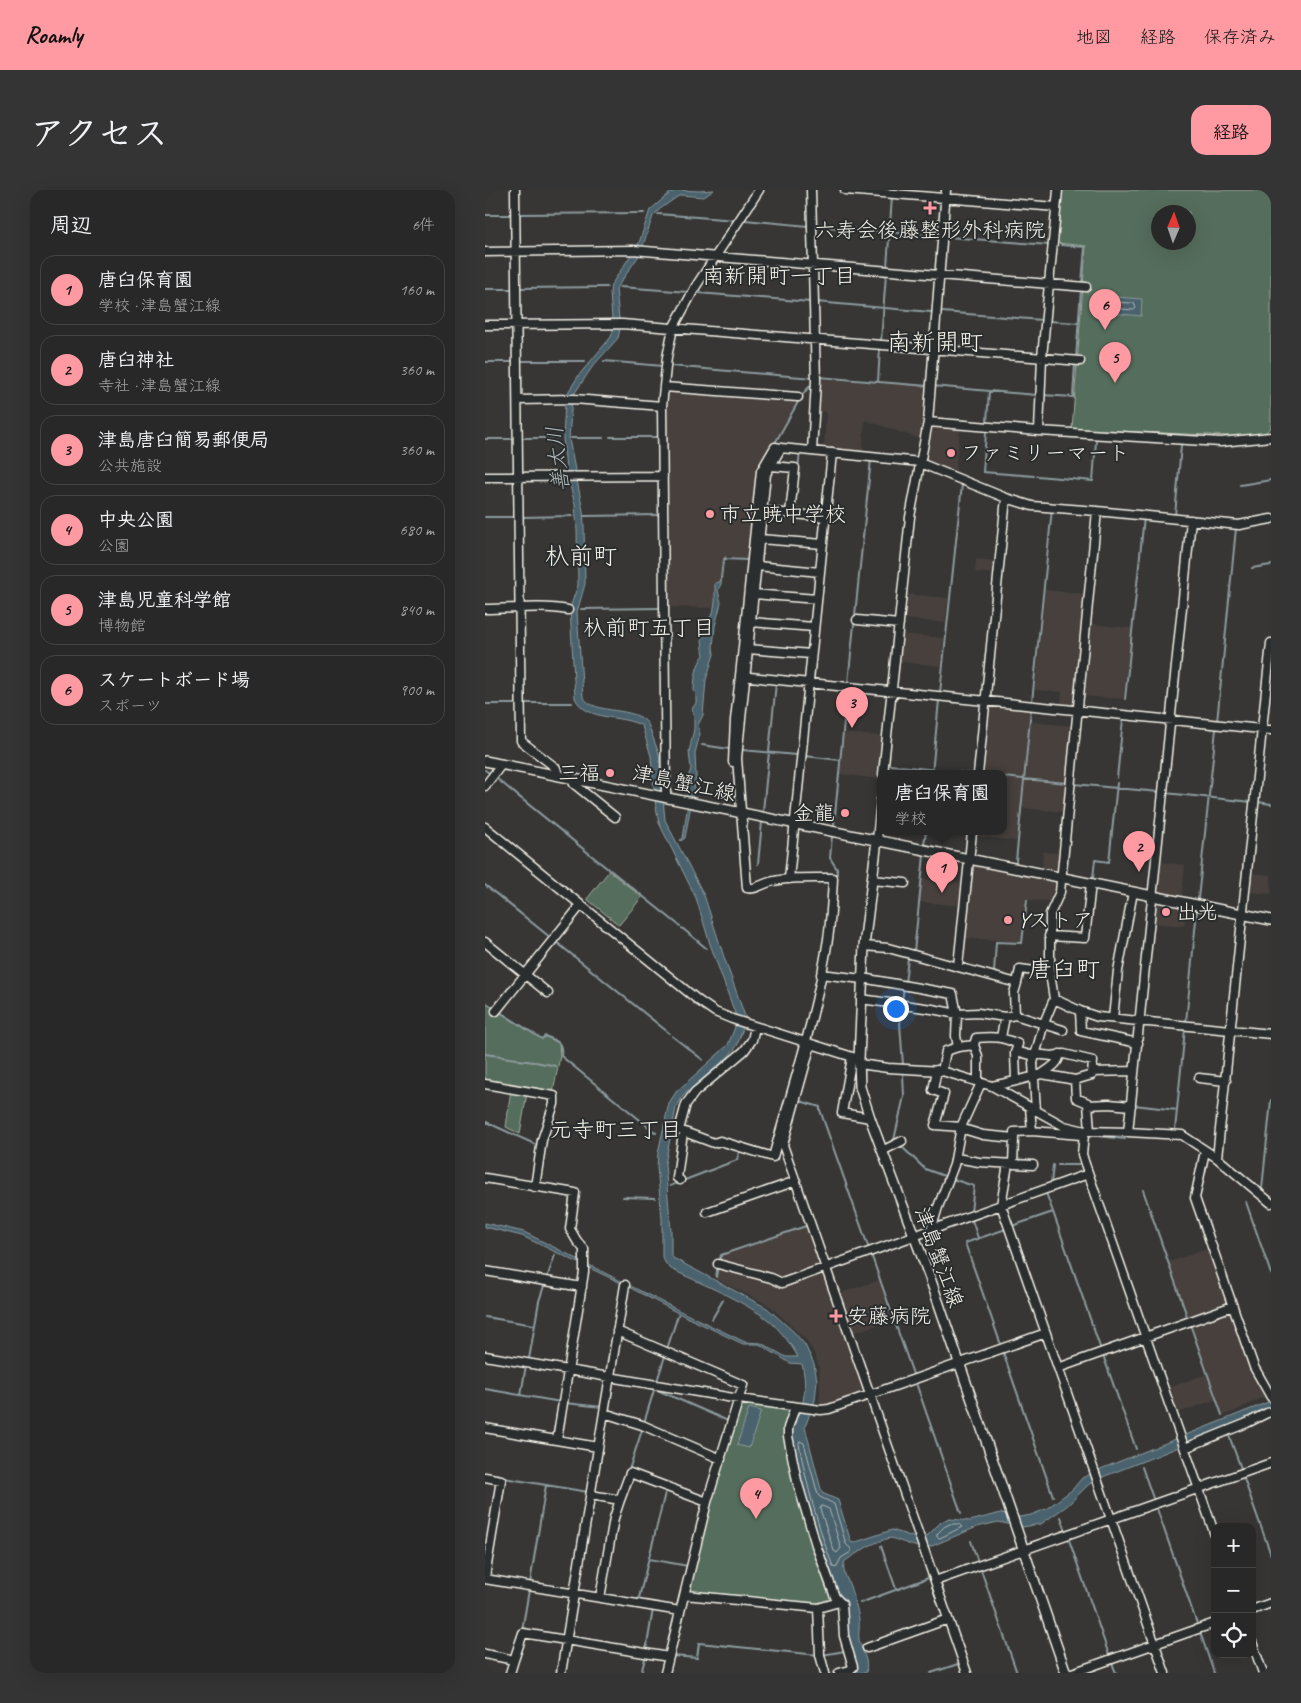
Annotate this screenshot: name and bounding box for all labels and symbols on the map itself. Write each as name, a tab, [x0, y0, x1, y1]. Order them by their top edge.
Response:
marker: 六寿会後藤整形外科病院	[923, 201, 937, 215]
north arrow	[1151, 205, 1196, 250]
place label: 六寿会後藤整形外科病院	[815, 217, 1046, 243]
district label: 南新開町一丁目	[702, 262, 856, 290]
pin: 6	[1089, 289, 1121, 330]
district label: 南新開町	[887, 327, 983, 357]
pin: 5	[1099, 342, 1131, 383]
water label: 善太川	[541, 425, 575, 493]
place label: ファミリーマート	[961, 440, 1129, 466]
marker: ファミリーマート	[945, 447, 957, 459]
place label: 市立暁中学校	[720, 501, 846, 527]
marker: 市立暁中学校	[704, 508, 716, 520]
district label: 杁前町	[545, 541, 617, 571]
district label: 杁前町五丁目	[583, 614, 715, 642]
pin: 3	[836, 687, 868, 728]
street label: 津島蟹江線	[630, 759, 738, 807]
place label: 三福	[558, 760, 600, 786]
marker: 三福	[604, 767, 616, 779]
place label: 金龍	[793, 800, 835, 826]
marker: 金龍	[839, 807, 851, 819]
pin: 2	[1123, 831, 1155, 872]
pin: 1	[926, 852, 958, 893]
place label: 出光	[1176, 899, 1218, 925]
marker: 出光	[1160, 906, 1172, 918]
place label: Yストア	[1018, 907, 1093, 933]
marker: Yストア	[1002, 914, 1014, 926]
district label: 唐臼町	[1028, 954, 1100, 984]
your location	[883, 996, 909, 1022]
district label: 元寺町三丁目	[550, 1116, 682, 1144]
street label: 津島蟹江線	[909, 1203, 969, 1311]
place label: 安藤病院	[847, 1303, 931, 1329]
marker: 安藤病院	[829, 1309, 843, 1323]
pin: 4	[740, 1478, 772, 1519]

